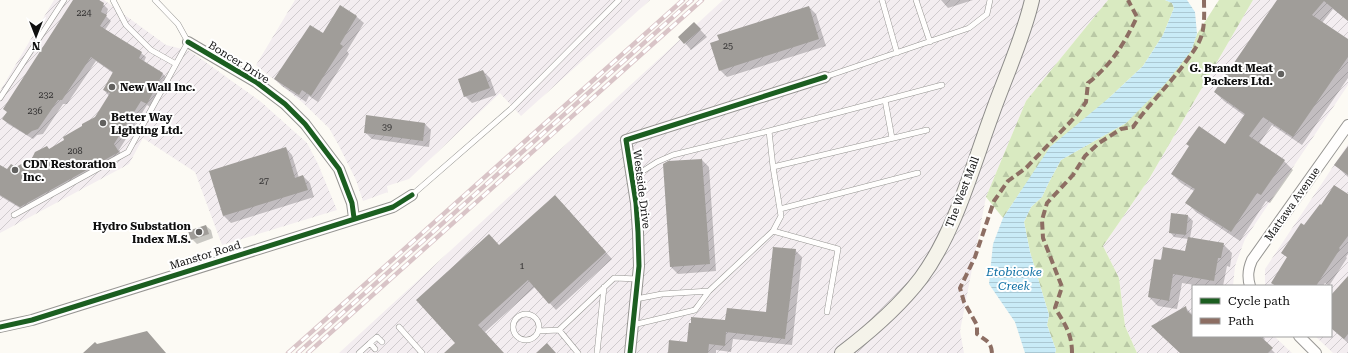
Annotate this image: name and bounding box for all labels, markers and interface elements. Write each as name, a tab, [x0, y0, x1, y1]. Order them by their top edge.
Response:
house number: 224	[76, 8, 92, 18]
north arrow	[16, 16, 56, 56]
text: N	[31, 39, 40, 52]
street label: Boncer Drive	[206, 39, 272, 86]
house number: 25	[723, 41, 733, 51]
place label: G. Brandt Meat Packers Ltd.	[1190, 62, 1274, 88]
marker: G. Brandt Meat Packers Ltd.	[1276, 69, 1286, 79]
place label: New Wall Inc.	[120, 81, 196, 94]
marker: New Wall Inc.	[107, 82, 117, 92]
house number: 232	[38, 90, 54, 100]
house number: 236	[27, 106, 43, 116]
place label: Better Way Lighting Ltd.	[111, 111, 183, 137]
marker: Better Way Lighting Ltd.	[98, 118, 108, 128]
house number: 39	[382, 122, 392, 132]
house number: 208	[67, 146, 83, 156]
street label: Westside Drive	[630, 149, 653, 229]
street label: The West Mall	[943, 154, 982, 230]
place label: CDN Restoration Inc.	[23, 158, 117, 184]
marker: CDN Restoration Inc.	[10, 165, 20, 175]
street label: Mattawa Avenue	[1262, 165, 1323, 244]
house number: 27	[259, 176, 269, 186]
place label: Hydro Substation Index M.S.	[93, 220, 192, 246]
marker: Hydro Substation Index M.S.	[194, 227, 204, 237]
street label: Manstor Road	[168, 238, 242, 272]
house number: 1	[519, 261, 525, 271]
water label: Etobicoke Creek	[985, 265, 1042, 293]
legend	[1192, 285, 1332, 337]
text: Cycle path	[1228, 294, 1290, 308]
text: Path	[1228, 314, 1254, 328]

